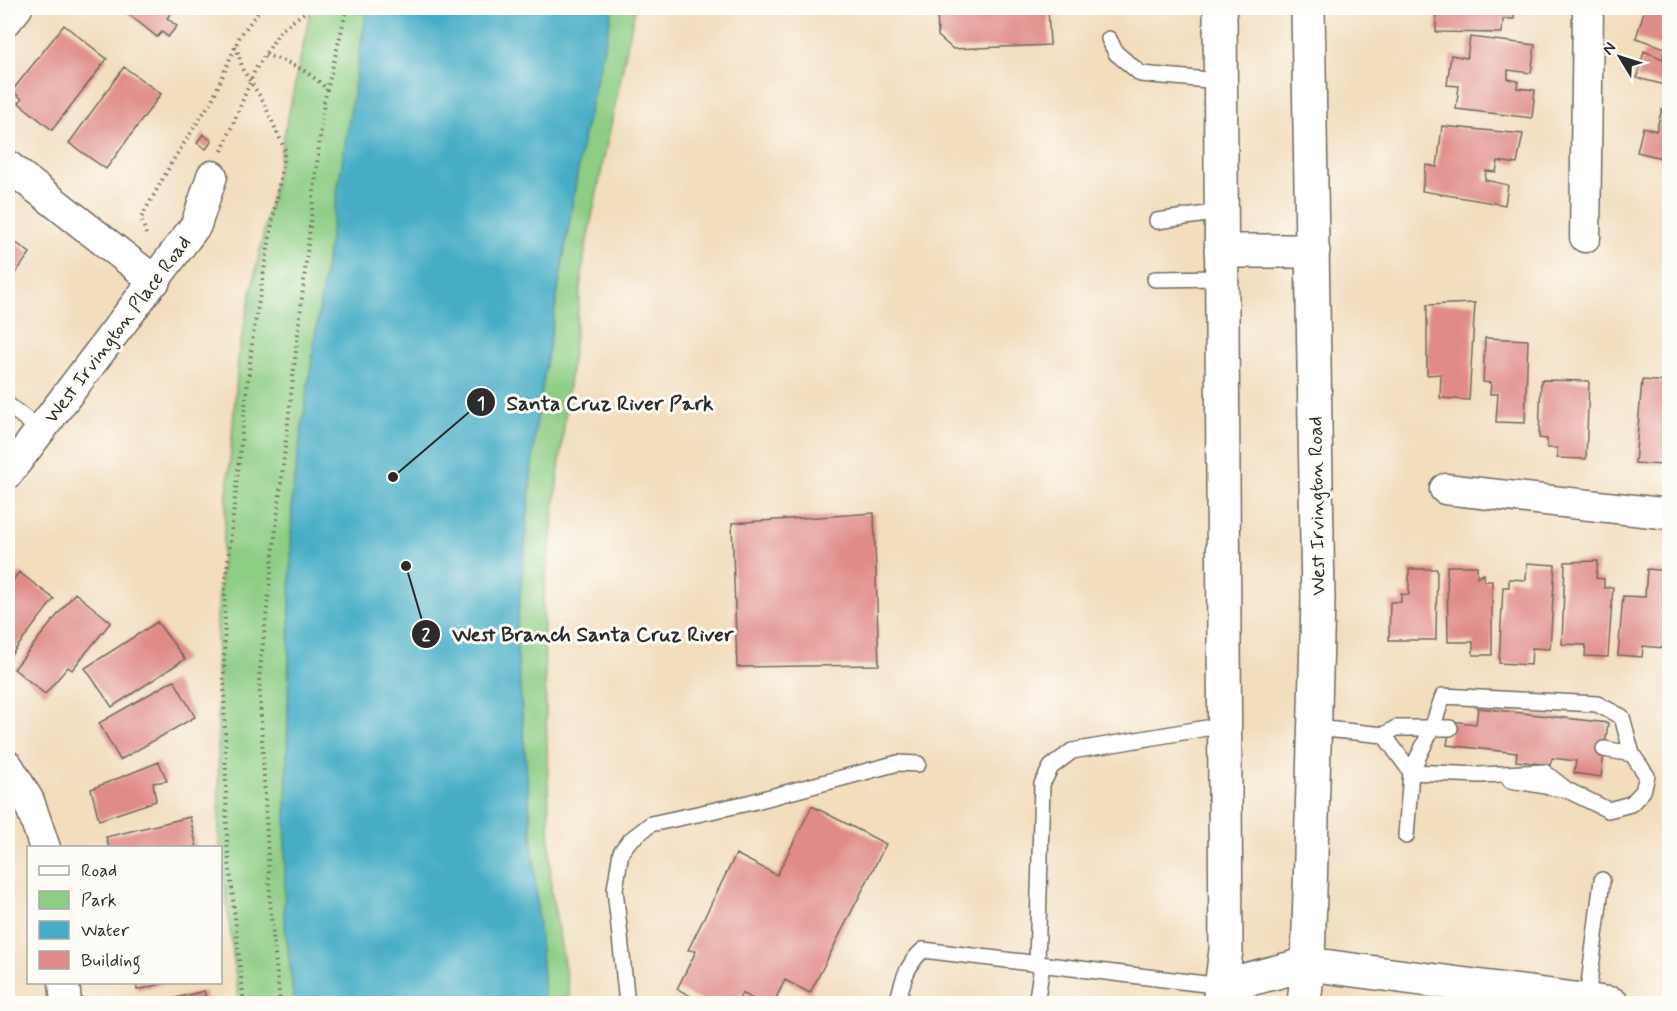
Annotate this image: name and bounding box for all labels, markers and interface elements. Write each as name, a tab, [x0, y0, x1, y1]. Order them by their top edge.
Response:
north arrow	[1590, 27, 1650, 87]
text: N	[1598, 38, 1621, 59]
street label: West Irvington Place Road	[39, 231, 198, 429]
callout: Santa Cruz River Park	[466, 383, 723, 422]
text: Santa Cruz River Park	[507, 390, 714, 418]
text: 1	[477, 392, 485, 416]
street label: West Irvington Road	[1302, 416, 1333, 596]
callout: West Branch Santa Cruz River	[411, 614, 745, 653]
text: West Branch Santa Cruz River	[451, 621, 735, 649]
text: 2	[422, 623, 431, 647]
legend	[27, 846, 222, 984]
text: Road	[81, 859, 117, 883]
text: Park	[81, 889, 117, 913]
text: Water	[81, 919, 130, 943]
text: Building	[81, 949, 141, 975]

